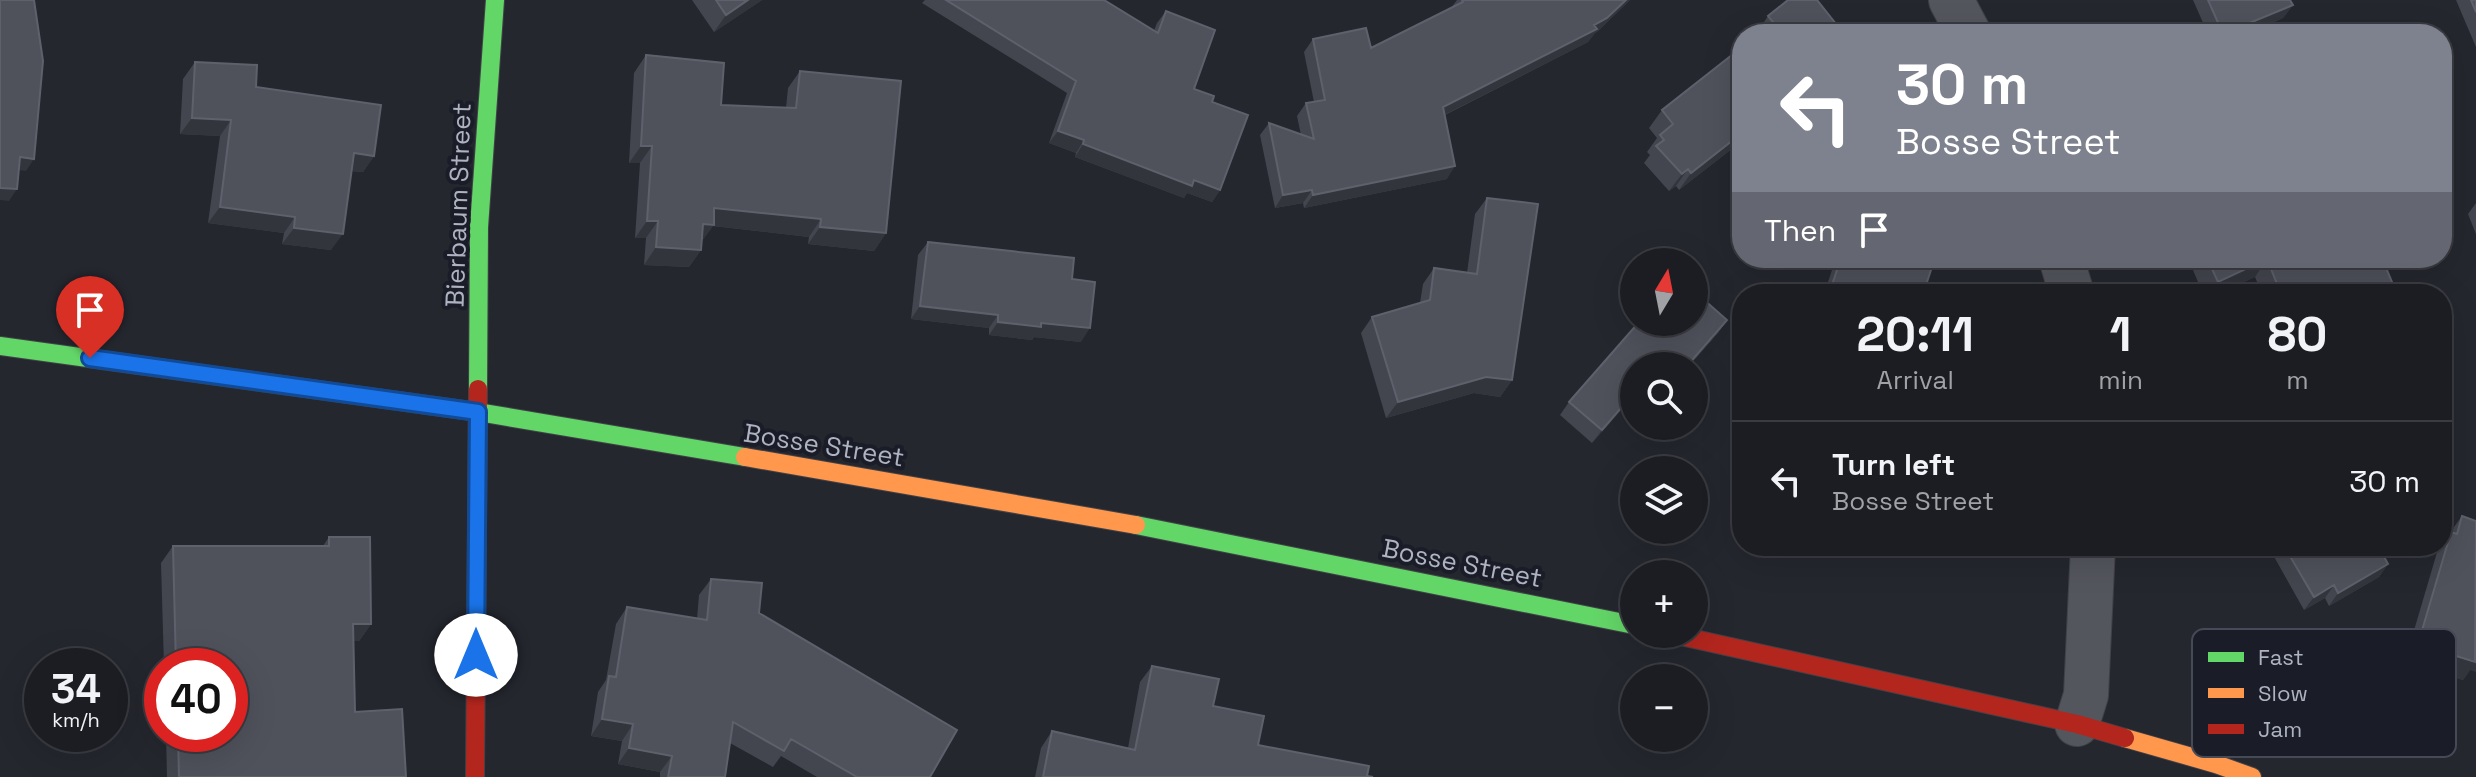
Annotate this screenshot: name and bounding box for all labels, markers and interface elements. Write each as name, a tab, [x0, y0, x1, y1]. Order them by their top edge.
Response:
text: 30 m	[1896, 49, 2028, 120]
icon: left	[1764, 56, 1868, 160]
street label: Bierbaum Street	[437, 102, 479, 308]
text: Bosse Street	[1896, 119, 2121, 165]
icon: arrive	[1852, 208, 1896, 252]
text: Then	[1764, 211, 1836, 250]
north arrow	[1620, 248, 1708, 336]
map controls	[1620, 248, 1708, 752]
pin	[56, 276, 124, 358]
icon: arrive	[68, 288, 112, 332]
text: 20:11	[1857, 304, 1974, 365]
text: 1	[2110, 304, 2132, 365]
text: 80	[2268, 304, 2327, 365]
button: search	[1620, 352, 1708, 440]
text: Arrival	[1877, 363, 1954, 397]
text: min	[2098, 363, 2143, 397]
text: m	[2286, 363, 2309, 397]
street label: Bosse Street	[741, 416, 907, 474]
text: Turn left	[1832, 445, 1955, 484]
button: layers	[1620, 456, 1708, 544]
icon: left	[1764, 459, 1808, 503]
text: 30 m	[2349, 462, 2420, 501]
text: Bosse Street	[1832, 484, 1994, 518]
street label: Bosse Street	[1379, 531, 1545, 595]
button: +	[1620, 560, 1708, 648]
position arrow	[434, 613, 518, 697]
legend	[2192, 629, 2456, 757]
text: Fast	[2258, 643, 2304, 671]
speed limit sign: 40	[144, 648, 248, 752]
text: 34	[51, 664, 101, 715]
button: −	[1620, 664, 1708, 752]
text: Slow	[2258, 679, 2308, 707]
text: km/h	[52, 707, 100, 733]
text: Jam	[2258, 715, 2302, 743]

